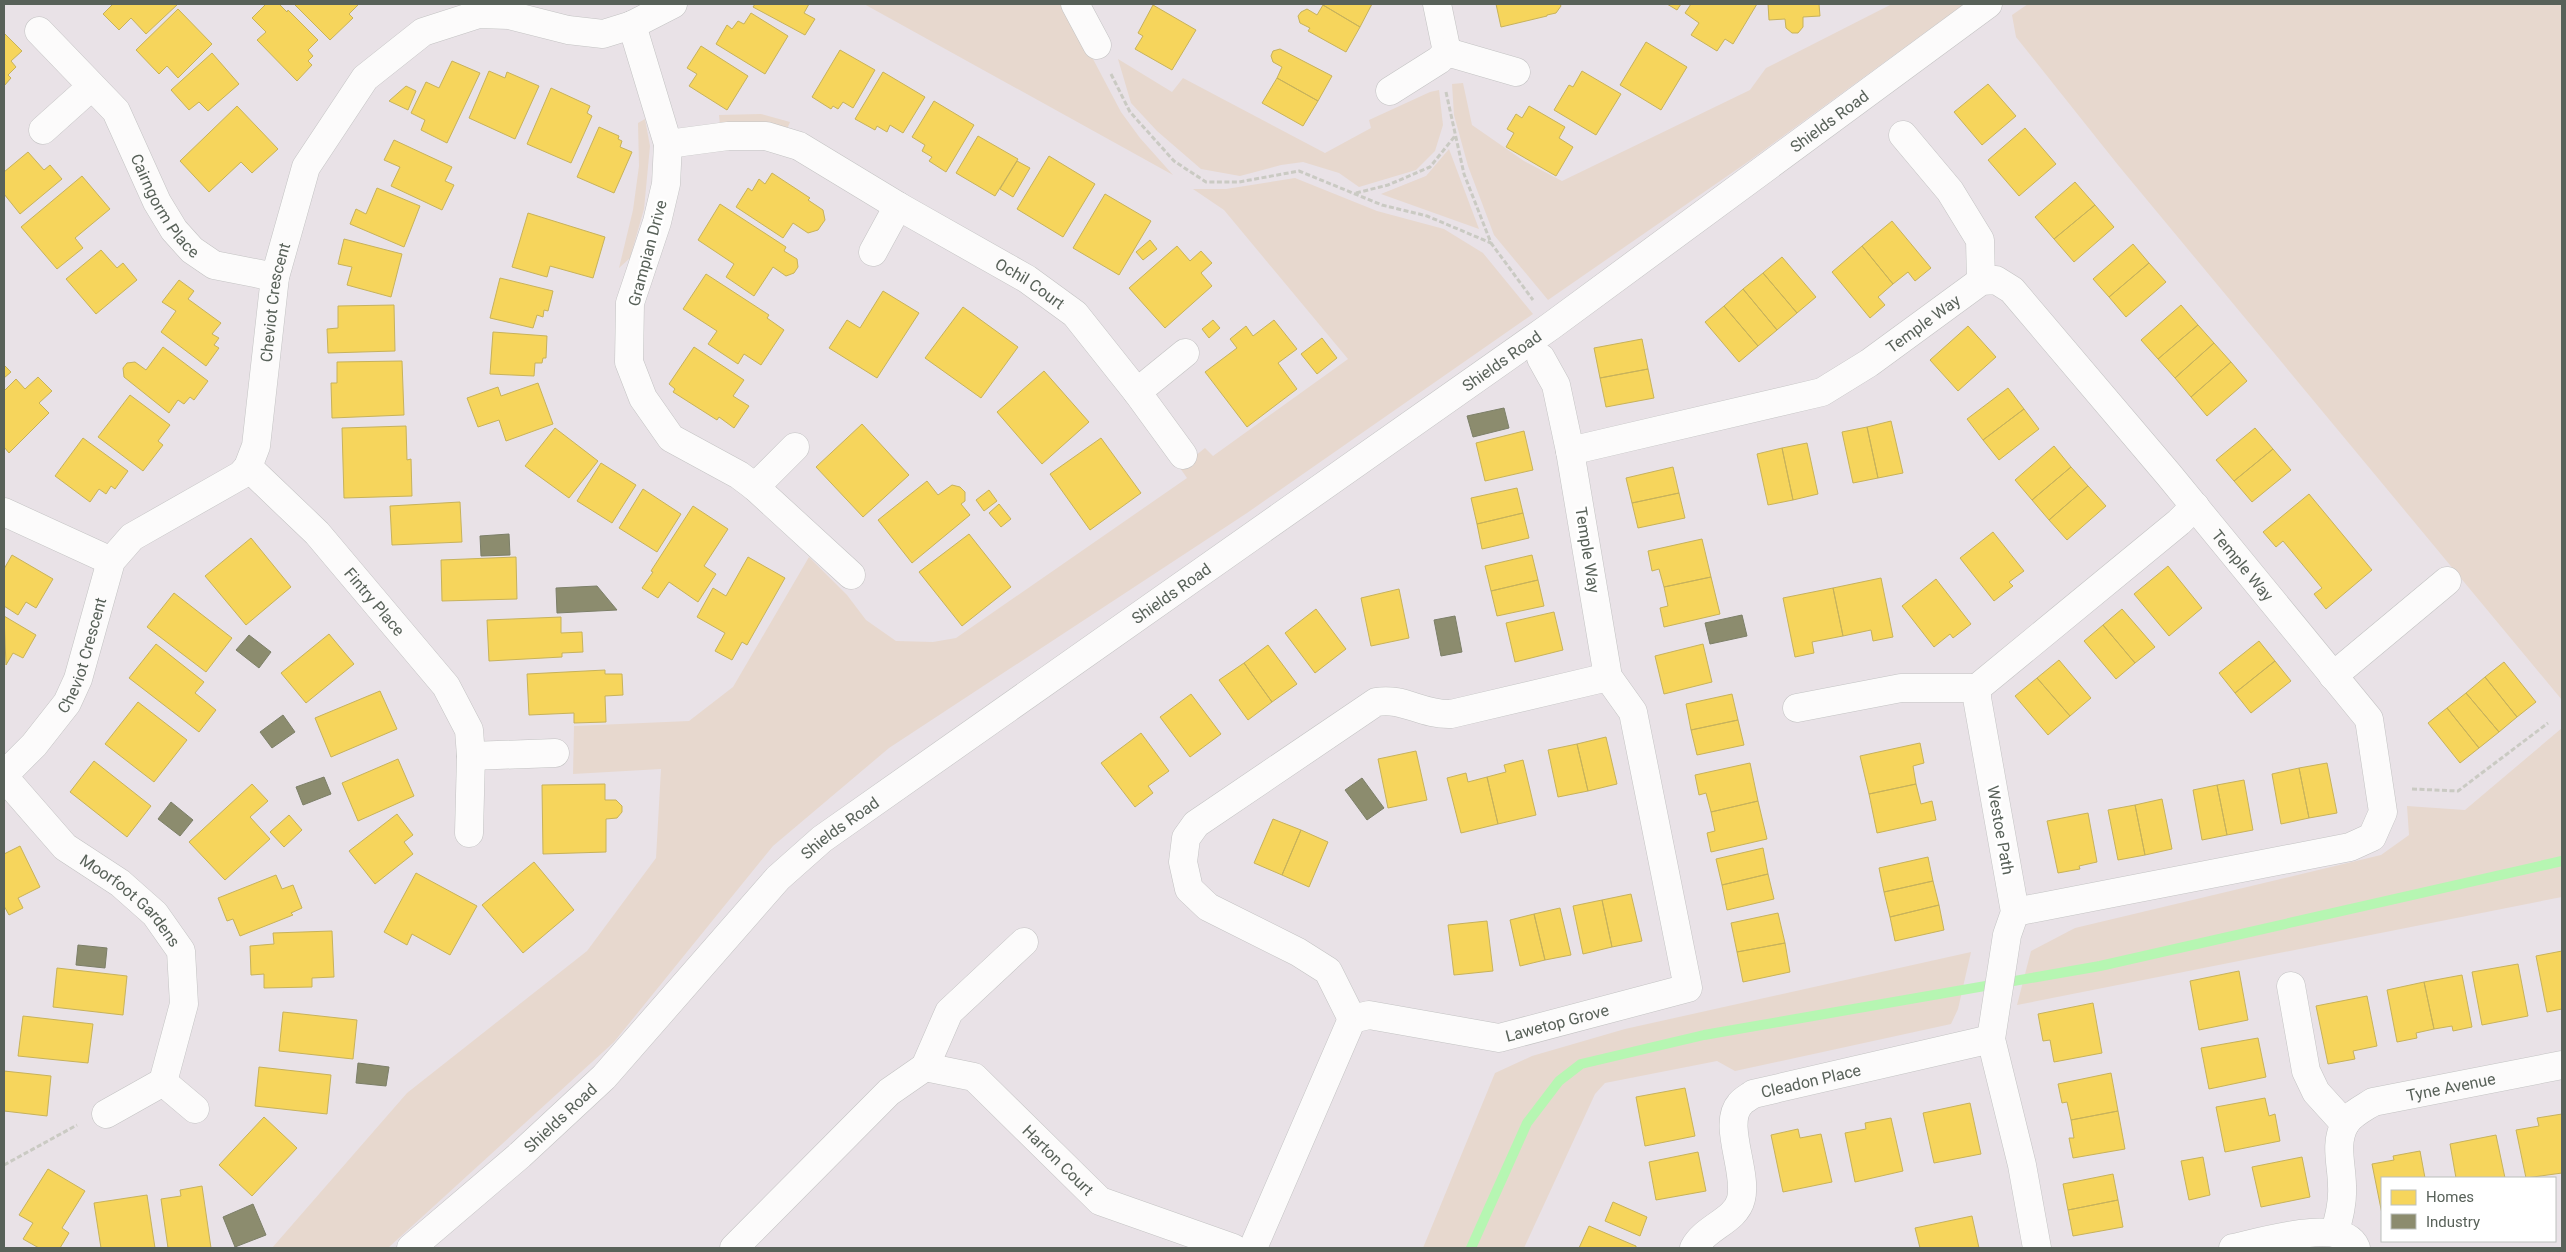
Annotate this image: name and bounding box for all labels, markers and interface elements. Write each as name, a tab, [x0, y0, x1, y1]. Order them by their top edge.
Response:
street label: Shields Road	[1787, 86, 1872, 157]
street label: Cairngorm Place	[127, 151, 203, 262]
street label: Grampian Drive	[624, 198, 671, 308]
street label: Cheviot Crescent	[256, 241, 294, 363]
street label: Ochil Court	[992, 254, 1068, 313]
street label: Temple Way	[1883, 290, 1964, 357]
street label: Shields Road	[1459, 327, 1545, 396]
street label: Temple Way	[1571, 506, 1604, 595]
street label: Temple Way	[2208, 526, 2278, 605]
street label: Shields Road	[1128, 559, 1215, 628]
street label: Fintry Place	[340, 564, 408, 640]
street label: Cheviot Crescent	[54, 595, 110, 717]
street label: Westoe Path	[1983, 784, 2018, 876]
street label: Shields Road	[797, 793, 883, 863]
street label: Moorfoot Gardens	[76, 850, 184, 951]
street label: Lawetop Grove	[1503, 1000, 1611, 1046]
street label: Cleadon Place	[1759, 1060, 1863, 1102]
street label: Tyne Avenue	[2405, 1069, 2497, 1105]
street label: Shields Road	[520, 1080, 601, 1157]
street label: Harton Court	[1018, 1121, 1098, 1199]
legend	[2381, 1177, 2556, 1242]
text: Homes	[2426, 1188, 2474, 1206]
text: Industry	[2426, 1213, 2480, 1231]

